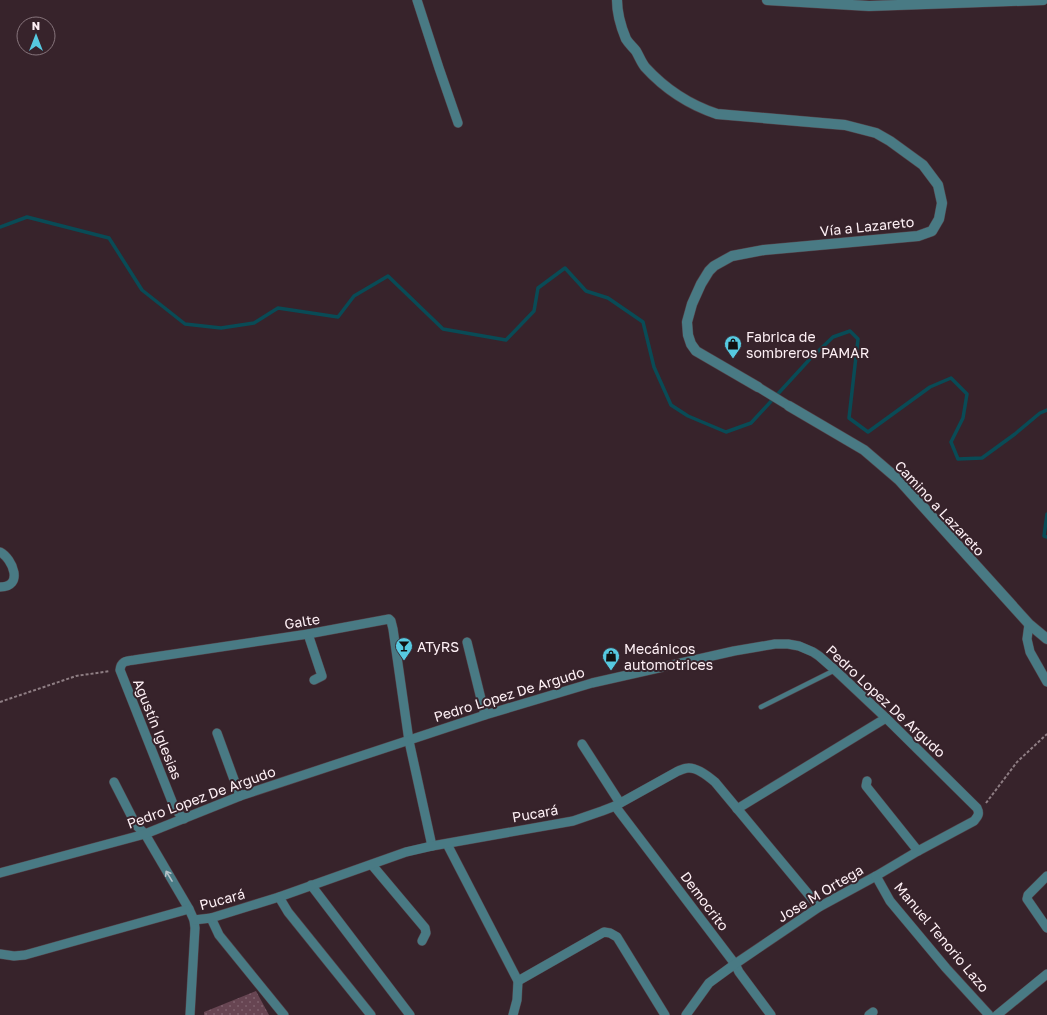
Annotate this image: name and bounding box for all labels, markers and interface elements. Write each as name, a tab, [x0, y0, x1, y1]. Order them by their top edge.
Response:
north arrow	[16, 16, 56, 56]
text: N	[32, 19, 40, 32]
street label: Vía a Lazareto	[819, 213, 915, 239]
place label: Fabrica de sombreros PAMAR	[746, 328, 869, 361]
shop icon: Fabrica de sombreros PAMAR	[723, 334, 743, 359]
street label: Camino a Lazareto	[891, 457, 989, 559]
street label: Galte	[283, 610, 321, 632]
bar icon: ATyRS	[394, 636, 414, 661]
place label: ATyRS	[417, 638, 459, 655]
place label: Mecánicos automotrices	[624, 640, 713, 673]
street label: Pedro Lopez De Argudo	[823, 641, 949, 761]
shop icon: Mecánicos automotrices	[601, 646, 621, 671]
street label: Pedro Lopez De Argudo	[432, 663, 586, 725]
street label: Agustín Iglesias	[130, 676, 186, 782]
street label: Pedro Lopez De Argudo	[124, 762, 278, 832]
street label: Pucará	[511, 801, 559, 825]
street label: Jose M Ortega	[774, 861, 866, 925]
street label: Democrito	[677, 868, 733, 934]
one-way arrow	[165, 870, 173, 882]
street label: Manuel Tenorio Lazo	[891, 879, 993, 995]
street label: Pucará	[197, 885, 247, 913]

